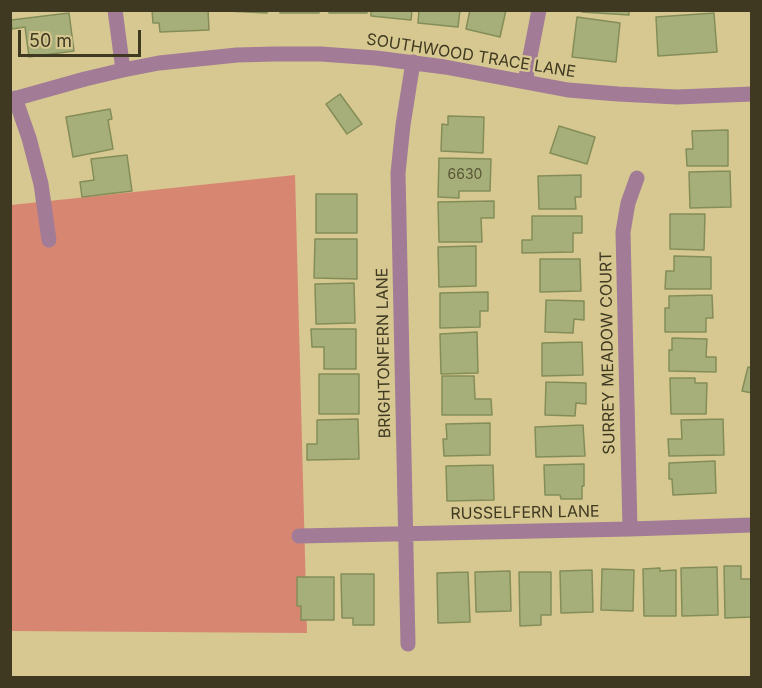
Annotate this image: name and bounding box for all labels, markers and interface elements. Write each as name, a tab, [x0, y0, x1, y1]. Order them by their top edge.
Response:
scale bar	[21, 18, 144, 56]
text: 50 m	[29, 30, 72, 51]
street label: SOUTHWOOD TRACE LANE	[365, 30, 577, 82]
house number: 6630	[448, 167, 482, 183]
street label: SURREY MEADOW COURT	[597, 251, 619, 455]
street label: BRIGHTONFERN LANE	[373, 267, 395, 439]
street label: RUSSELFERN LANE	[450, 502, 600, 524]

